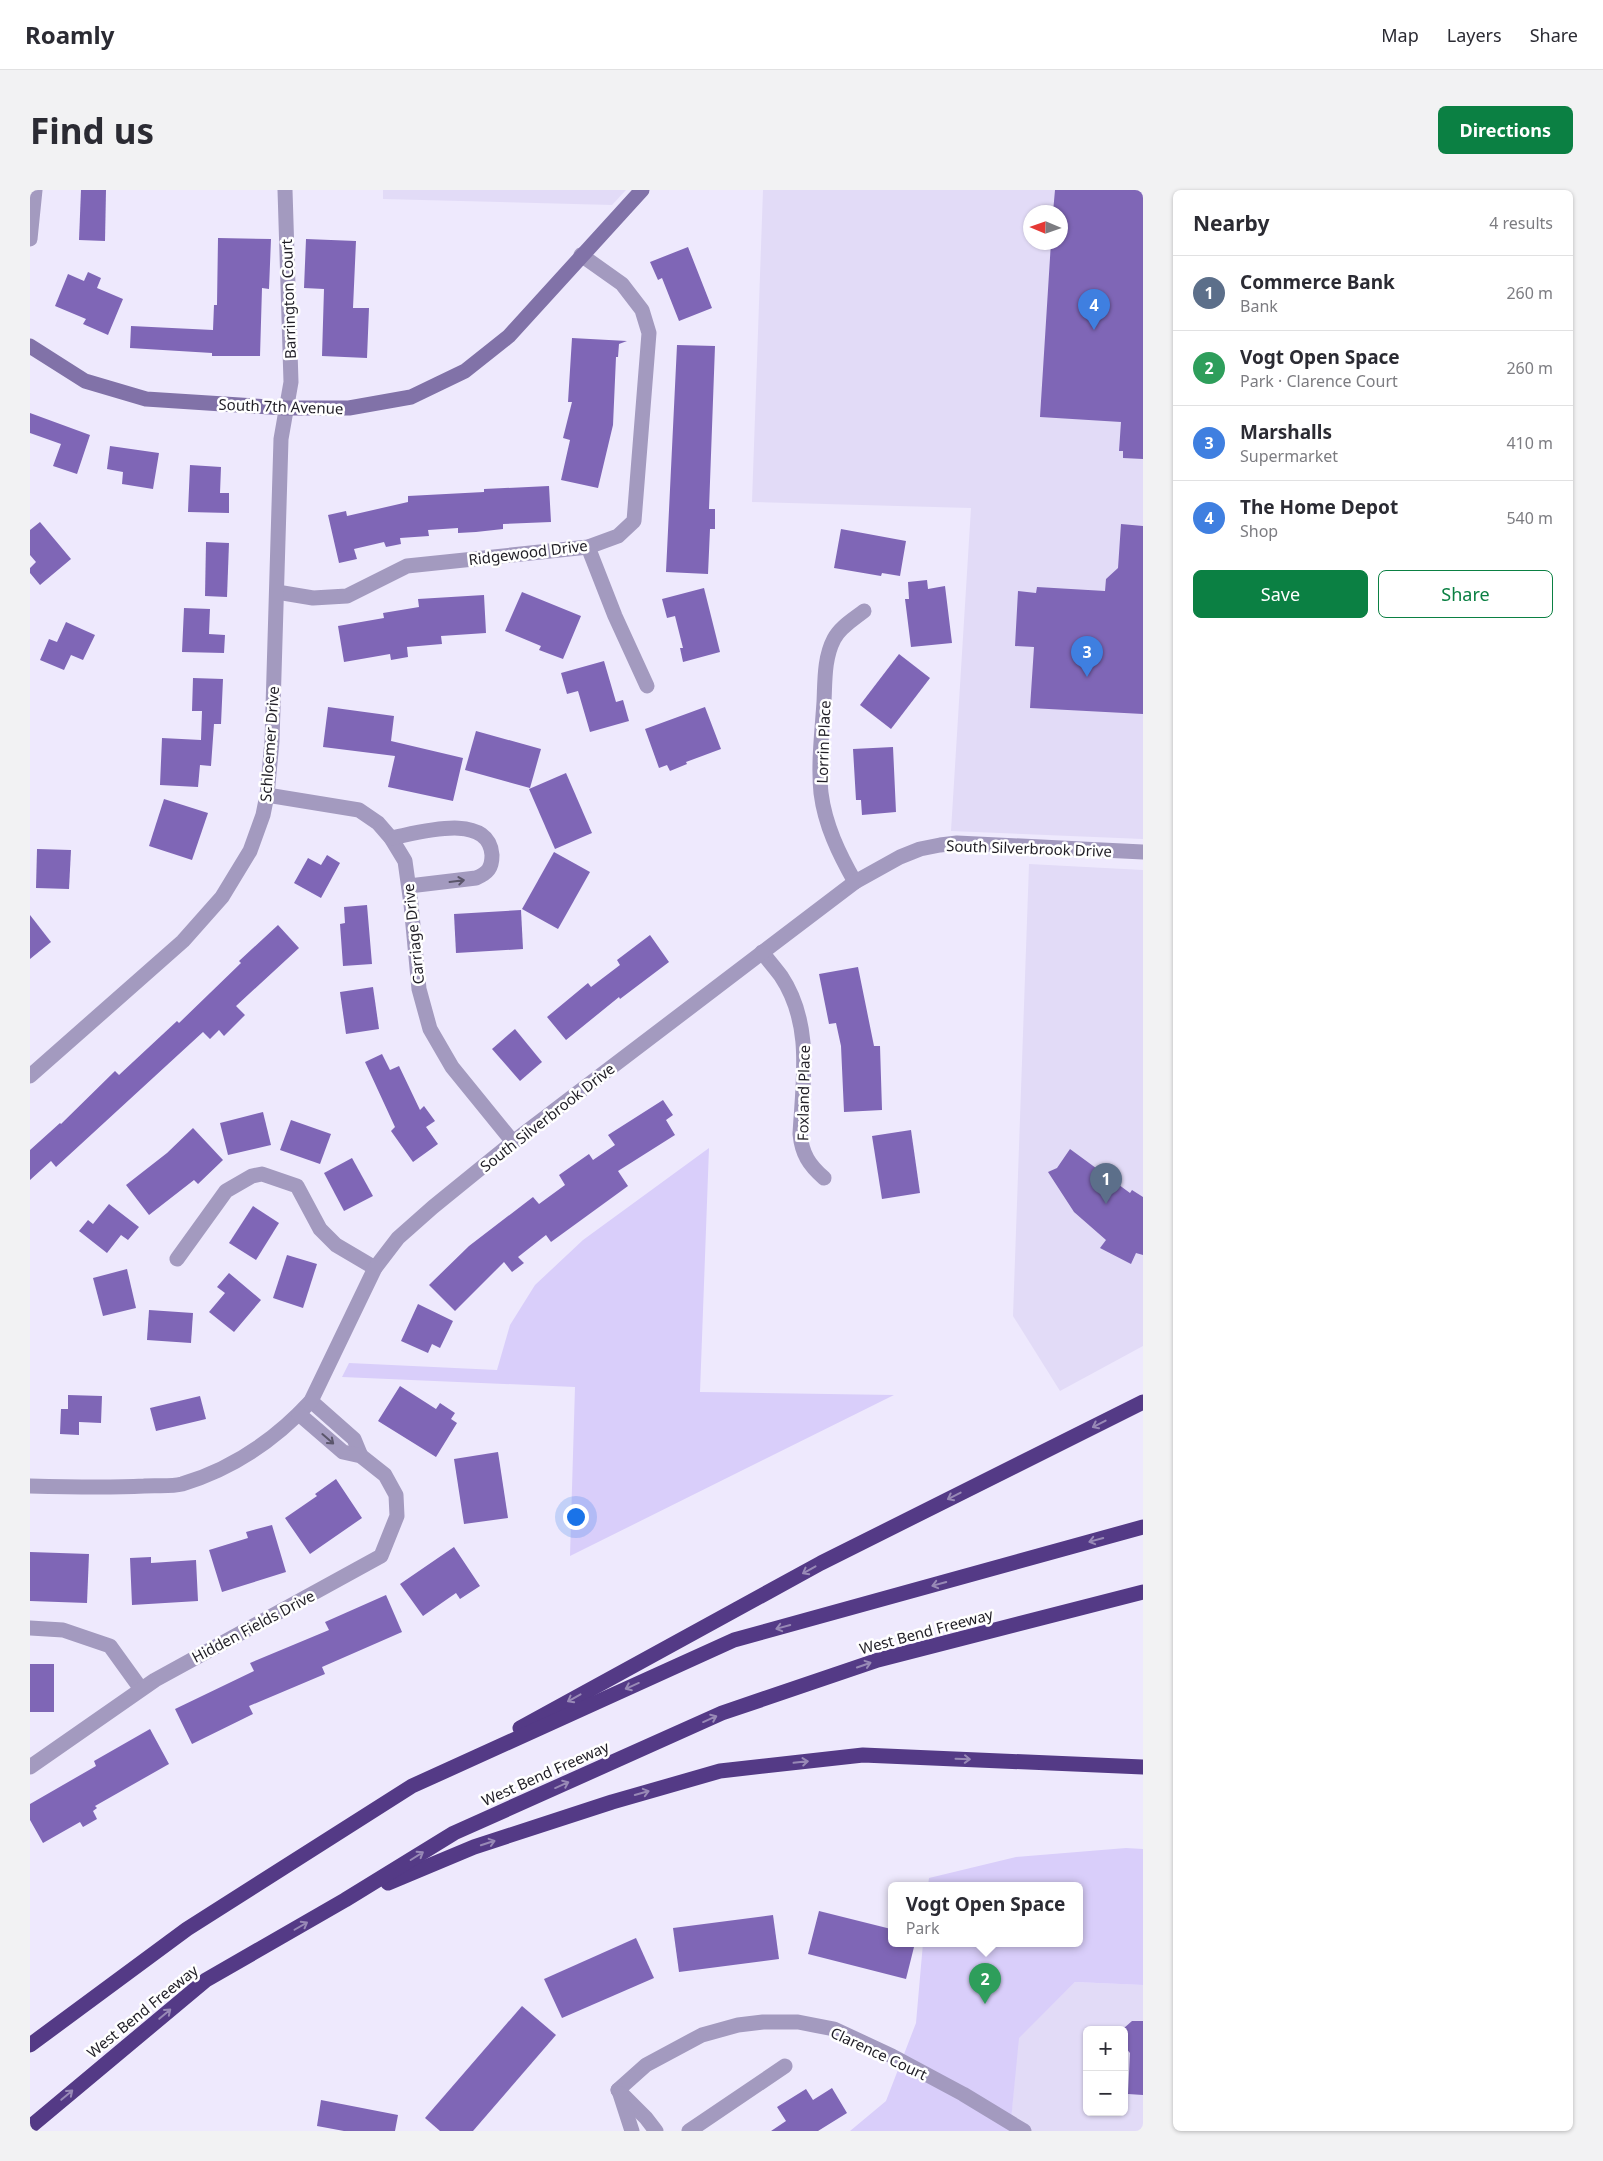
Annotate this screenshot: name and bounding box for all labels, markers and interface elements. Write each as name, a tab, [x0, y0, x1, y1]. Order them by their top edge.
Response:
text: Roamly	[25, 18, 114, 51]
text: Map	[1381, 23, 1419, 47]
text: Layers	[1447, 23, 1502, 47]
text: Share	[1530, 23, 1578, 47]
button: Directions	[1438, 106, 1573, 154]
text: Find us	[30, 107, 154, 154]
north arrow	[1023, 205, 1068, 250]
text: Nearby	[1193, 209, 1269, 237]
text: 4 results	[1489, 212, 1553, 234]
street label: Barrington Court	[276, 238, 300, 359]
text: Commerce Bank	[1240, 269, 1395, 295]
text: 1	[1204, 282, 1214, 304]
text: 260 m	[1506, 282, 1553, 304]
pin: 4	[1078, 289, 1110, 330]
text: Bank	[1240, 295, 1278, 317]
text: Vogt Open Space	[1240, 344, 1400, 370]
text: 2	[1204, 357, 1214, 379]
text: 260 m	[1506, 357, 1553, 379]
text: Park · Clarence Court	[1240, 370, 1398, 392]
street label: South 7th Avenue	[218, 394, 344, 418]
text: Marshalls	[1240, 419, 1332, 445]
text: 3	[1204, 432, 1214, 454]
text: 410 m	[1506, 432, 1553, 454]
text: Supermarket	[1240, 445, 1338, 467]
text: The Home Depot	[1240, 494, 1398, 520]
text: 4	[1204, 507, 1214, 529]
text: 540 m	[1506, 507, 1553, 529]
text: Shop	[1240, 520, 1278, 542]
street label: Ridgewood Drive	[467, 535, 589, 569]
button: Save	[1193, 570, 1368, 618]
button: Share	[1378, 570, 1553, 618]
pin: 3	[1071, 636, 1103, 677]
street label: Schloemer Drive	[255, 686, 283, 802]
street label: Lorrin Place	[812, 700, 834, 784]
street label: South Silverbrook Drive	[946, 835, 1112, 861]
one-way arrow	[449, 876, 465, 886]
street label: Carriage Drive	[398, 883, 428, 985]
street label: Foxland Place	[792, 1045, 814, 1141]
street label: South Silverbrook Drive	[476, 1058, 618, 1176]
pin: 1	[1090, 1163, 1122, 1204]
one-way arrow	[1092, 1419, 1107, 1429]
one-way arrow	[321, 1434, 334, 1445]
one-way arrow	[947, 1492, 962, 1501]
your location	[563, 1504, 589, 1530]
one-way arrow	[1088, 1536, 1104, 1546]
one-way arrow	[802, 1565, 817, 1575]
one-way arrow	[932, 1579, 948, 1589]
street label: Hidden Fields Drive	[188, 1585, 318, 1667]
street label: West Bend Freeway	[857, 1603, 995, 1658]
one-way arrow	[775, 1622, 791, 1632]
one-way arrow	[856, 1660, 871, 1669]
one-way arrow	[625, 1682, 640, 1692]
one-way arrow	[567, 1693, 582, 1703]
one-way arrow	[702, 1713, 717, 1723]
street label: West Bend Freeway	[478, 1736, 612, 1810]
one-way arrow	[955, 1755, 971, 1764]
one-way arrow	[793, 1757, 809, 1767]
one-way arrow	[554, 1779, 569, 1789]
one-way arrow	[634, 1788, 650, 1797]
one-way arrow	[479, 1837, 495, 1847]
one-way arrow	[409, 1851, 423, 1861]
popup	[888, 1882, 1083, 1947]
text: Vogt Open Space	[906, 1891, 1065, 1917]
text: Park	[906, 1917, 939, 1939]
one-way arrow	[293, 1920, 308, 1930]
street label: West Bend Freeway	[82, 1960, 202, 2062]
pin: 2	[969, 1963, 1001, 2004]
one-way arrow	[158, 2008, 171, 2019]
street label: Clarence Court	[827, 2022, 931, 2084]
map controls	[1083, 2026, 1128, 2116]
button: +	[1083, 2026, 1128, 2071]
button: −	[1083, 2071, 1128, 2116]
one-way arrow	[61, 2090, 74, 2101]

